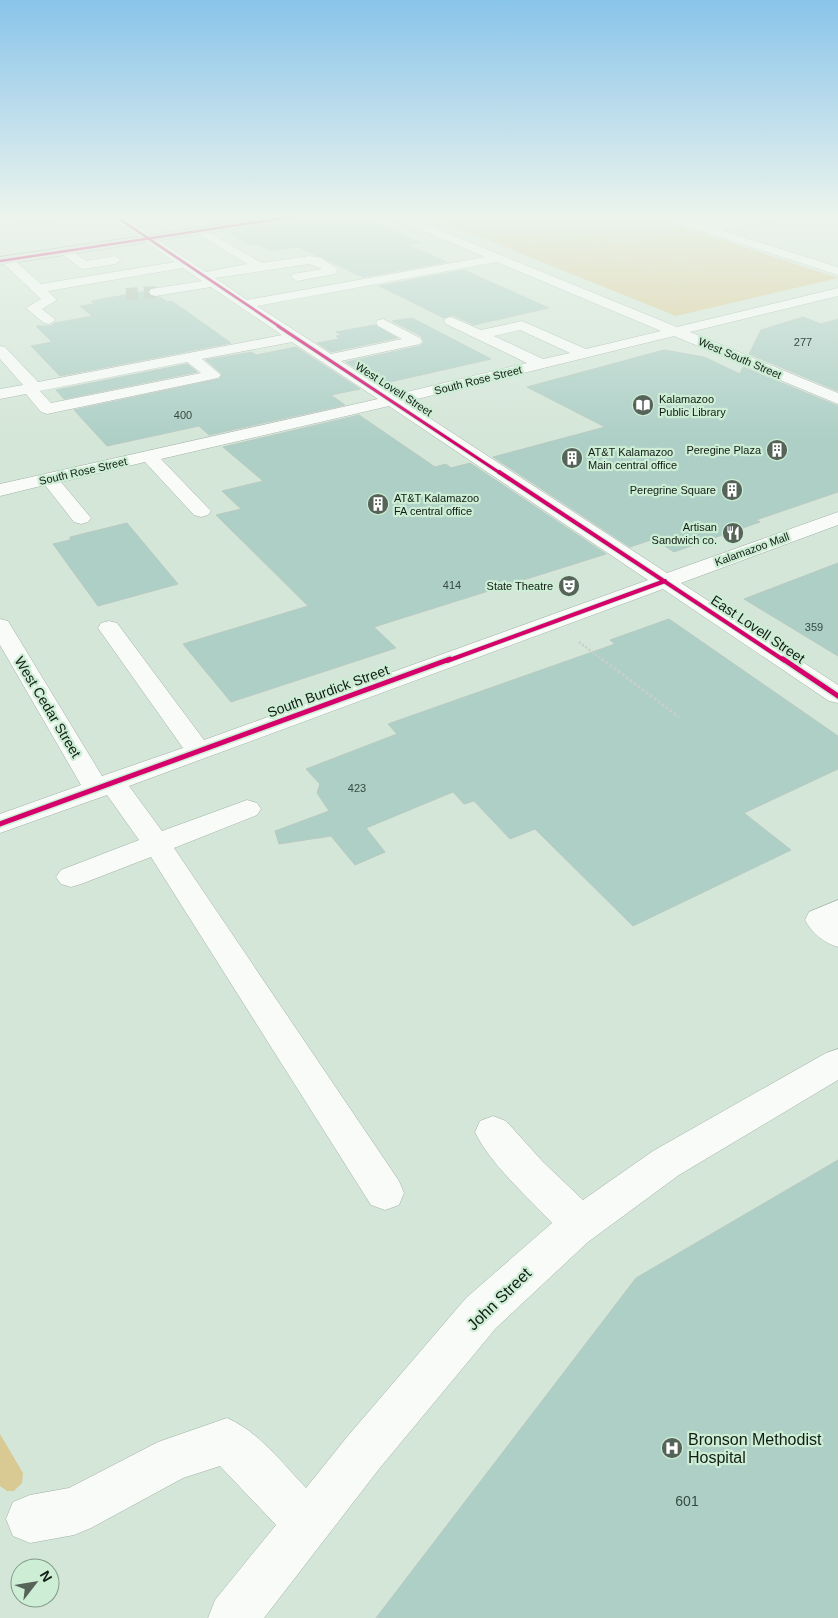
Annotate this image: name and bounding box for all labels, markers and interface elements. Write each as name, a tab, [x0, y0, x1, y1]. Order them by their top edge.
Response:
street label: West South Street	[697, 335, 783, 381]
house number: 277	[794, 336, 812, 348]
street label: West Lovell Street	[353, 360, 435, 418]
street label: South Rose Street	[433, 363, 523, 397]
library icon: Kalamazoo Public Library	[631, 393, 655, 417]
place label: Kalamazoo Public Library	[659, 393, 726, 418]
house number: 400	[174, 409, 192, 421]
building icon: Peregine Plaza	[765, 438, 789, 462]
place label: Peregine Plaza	[686, 444, 762, 456]
building icon: AT&T Kalamazoo Main central office	[560, 446, 584, 470]
place label: AT&T Kalamazoo Main central office	[588, 446, 677, 471]
street label: South Rose Street	[38, 455, 128, 487]
building icon: Peregrine Square	[720, 478, 744, 502]
place label: Peregrine Square	[630, 484, 716, 496]
building icon: AT&T Kalamazoo FA central office	[366, 492, 390, 516]
place label: AT&T Kalamazoo FA central office	[394, 492, 479, 517]
place label: Artisan Sandwich co.	[652, 521, 717, 546]
restaurant icon: Artisan Sandwich co.	[721, 521, 745, 545]
street label: Kalamazoo Mall	[713, 530, 791, 568]
theatre icon: State Theatre	[557, 574, 581, 598]
house number: 414	[443, 579, 461, 591]
place label: State Theatre	[487, 580, 553, 592]
street label: East Lovell Street	[708, 592, 808, 666]
house number: 359	[805, 621, 823, 633]
street label: West Cedar Street	[12, 654, 85, 760]
street label: South Burdick Street	[265, 661, 391, 720]
house number: 423	[348, 782, 366, 794]
street label: John Street	[464, 1264, 535, 1334]
place label: Bronson Methodist Hospital	[688, 1431, 822, 1466]
hospital icon: Bronson Methodist Hospital	[660, 1436, 684, 1460]
house number: 601	[675, 1493, 699, 1509]
north arrow	[10, 1558, 60, 1608]
text: N	[37, 1568, 56, 1585]

